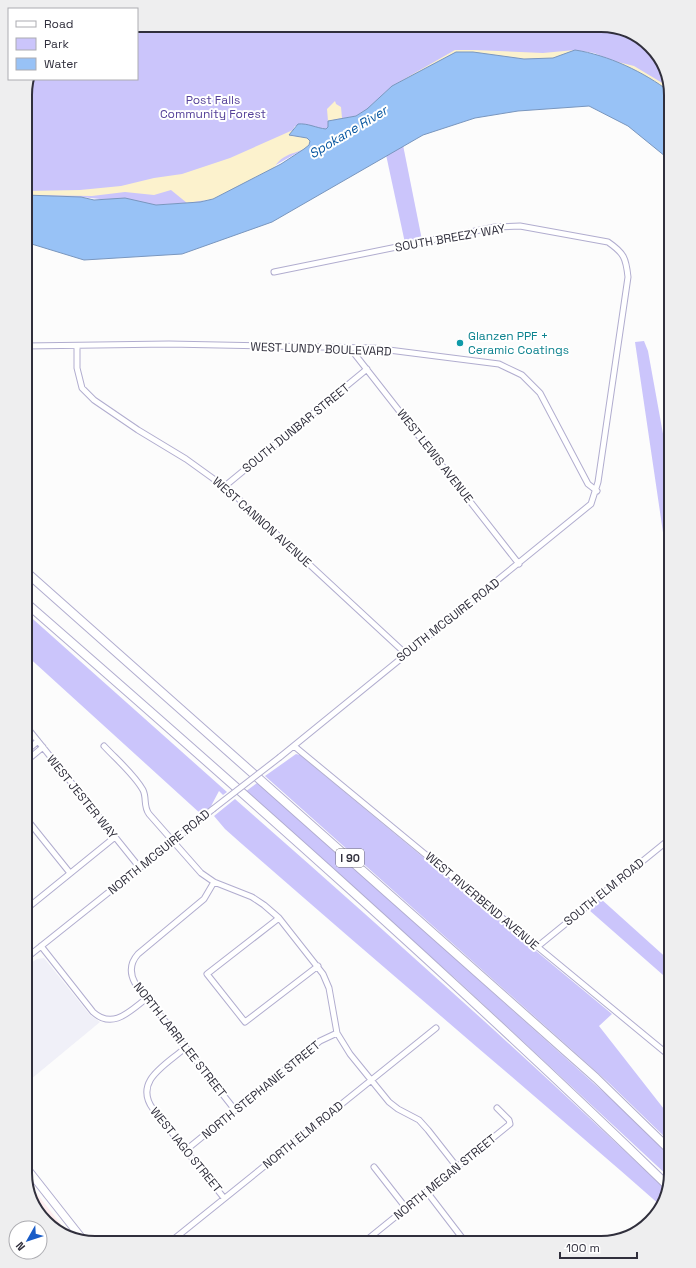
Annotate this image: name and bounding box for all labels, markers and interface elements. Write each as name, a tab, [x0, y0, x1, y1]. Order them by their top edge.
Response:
legend	[8, 8, 138, 80]
text: Road	[44, 16, 73, 32]
text: Park	[44, 36, 69, 52]
text: Water	[44, 56, 78, 72]
park label: Post Falls Community Forest	[160, 92, 266, 122]
water label: Spokane River	[306, 101, 392, 162]
street label: SOUTH BREEZY WAY	[394, 220, 507, 256]
place label: Glanzen PPF + Ceramic Coatings	[468, 328, 569, 358]
marker: Glanzen PPF + Ceramic Coatings	[455, 338, 465, 348]
street label: WEST LUNDY BOULEVARD	[250, 339, 392, 359]
street label: SOUTH DUNBAR STREET	[239, 380, 353, 476]
street label: WEST LEWIS AVENUE	[393, 406, 477, 506]
street label: WEST CANNON AVENUE	[209, 473, 315, 571]
street label: SOUTH MCGUIRE ROAD	[393, 575, 503, 665]
street label: WEST JESTER WAY	[43, 752, 121, 843]
street label: NORTH MCGUIRE ROAD	[105, 806, 213, 898]
road number: I 90	[336, 849, 364, 867]
street label: WEST RIVERBEND AVENUE	[422, 849, 542, 953]
street label: SOUTH ELM ROAD	[560, 855, 648, 929]
street label: NORTH LARRI LEE STREET	[130, 979, 230, 1101]
street label: NORTH STEPHANIE STREET	[199, 1037, 323, 1143]
street label: NORTH ELM ROAD	[259, 1098, 347, 1172]
street label: WEST IAGO STREET	[147, 1104, 225, 1196]
street label: NORTH MEGAN STREET	[390, 1131, 500, 1223]
north arrow	[8, 1220, 48, 1260]
scale bar	[560, 1234, 637, 1260]
text: N	[12, 1239, 28, 1254]
text: 100 m	[566, 1240, 600, 1256]

